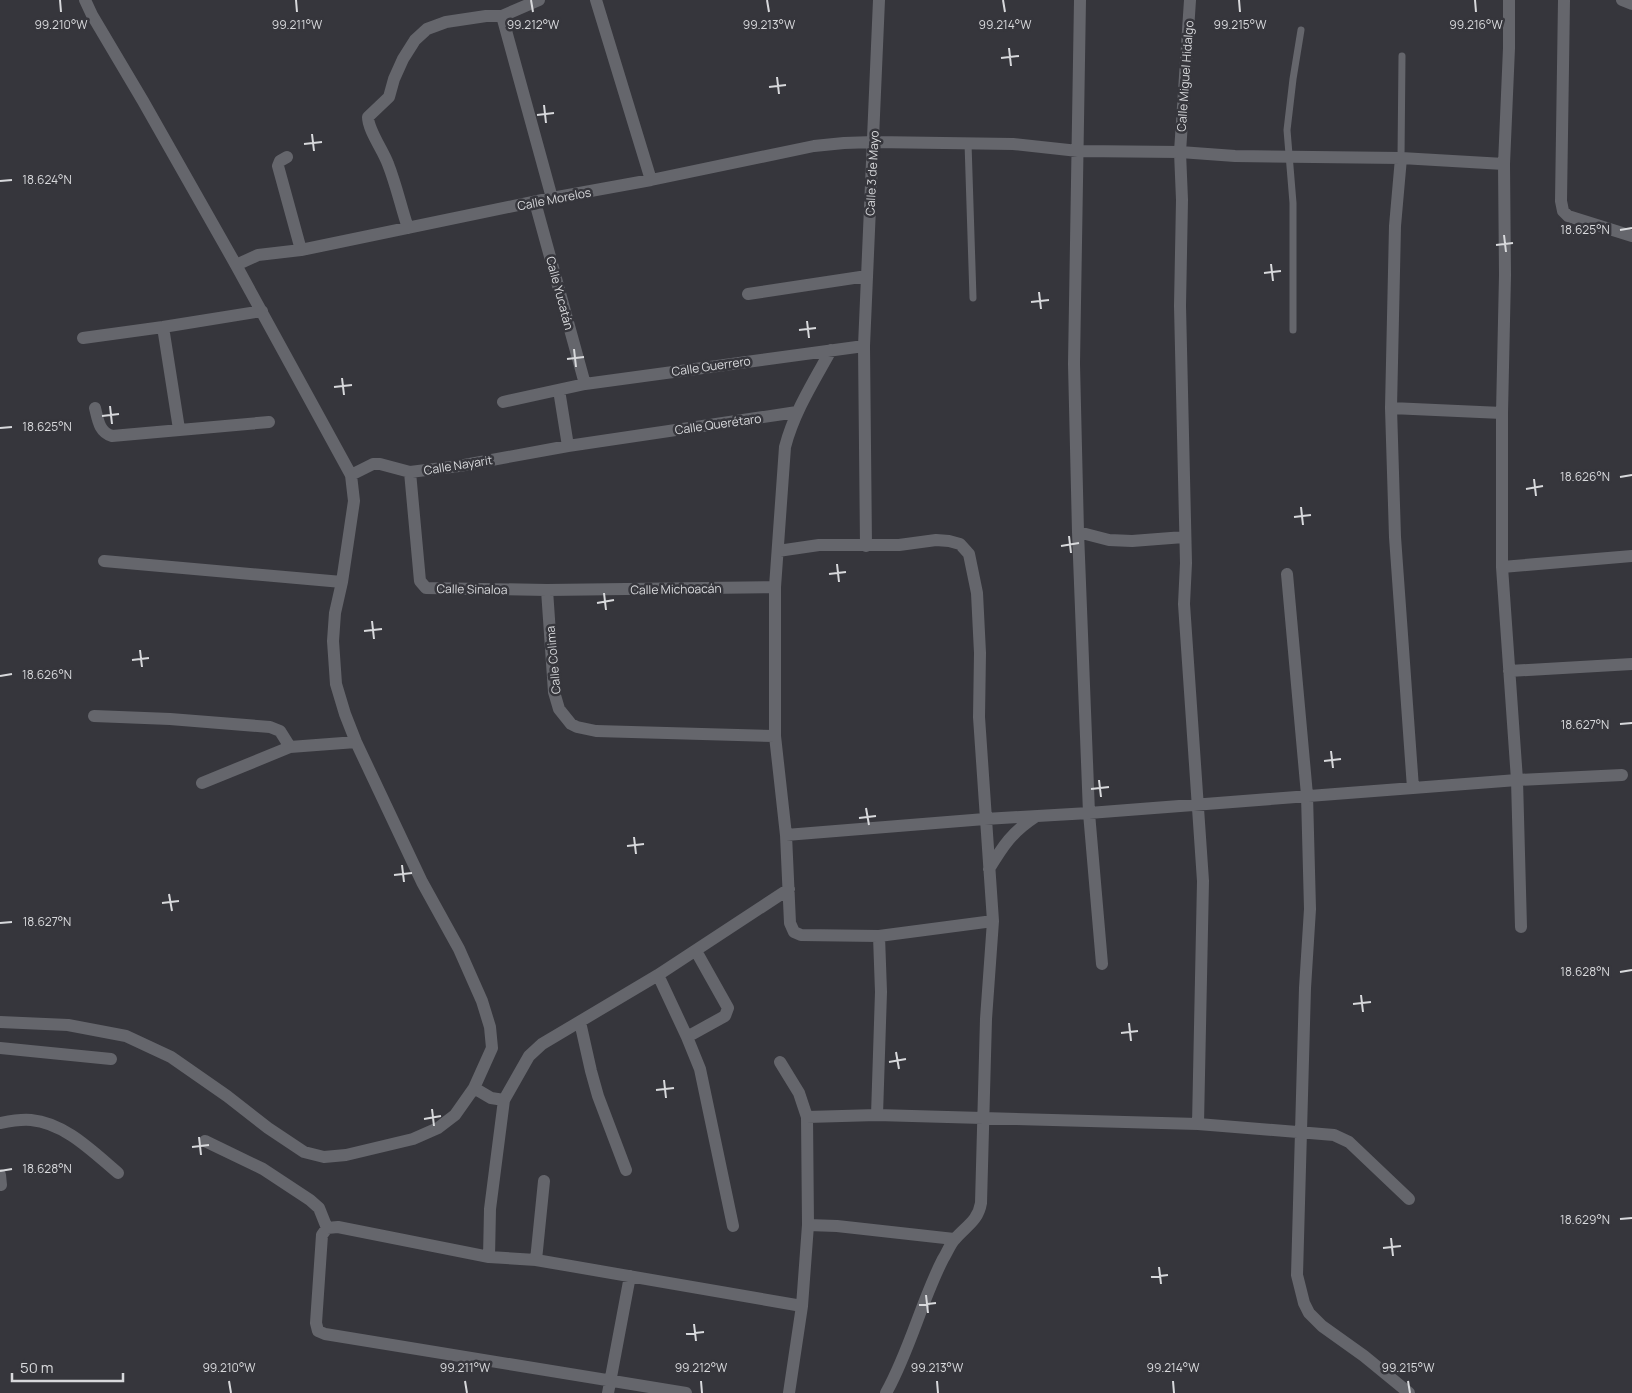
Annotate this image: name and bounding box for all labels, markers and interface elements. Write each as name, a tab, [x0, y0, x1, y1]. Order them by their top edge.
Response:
text: 99.210°W	[34, 16, 88, 33]
text: 99.211°W	[272, 16, 323, 33]
text: 99.212°W	[507, 16, 560, 33]
text: 99.213°W	[743, 16, 796, 33]
text: 99.214°W	[979, 16, 1032, 33]
text: 99.215°W	[1214, 16, 1267, 33]
text: 99.216°W	[1449, 16, 1503, 33]
street label: Calle Miguel Hidalgo	[1173, 20, 1197, 132]
street label: Calle 3 de Mayo	[861, 130, 883, 216]
text: 18.624°N	[22, 171, 72, 188]
street label: Calle Morelos	[516, 184, 592, 214]
text: 18.625°N	[1560, 221, 1610, 238]
street label: Calle Yucatán	[542, 254, 578, 332]
street label: Calle Guerrero	[670, 352, 752, 380]
street label: Calle Querétaro	[674, 410, 762, 438]
text: 18.625°N	[22, 418, 72, 435]
street label: Calle Nayarit	[422, 451, 494, 479]
text: 18.626°N	[1560, 468, 1610, 485]
street label: Calle Sinaloa	[436, 580, 508, 598]
street label: Calle Michoacán	[630, 580, 722, 598]
street label: Calle Colima	[542, 625, 564, 695]
text: 18.626°N	[22, 666, 72, 683]
text: 18.627°N	[1561, 716, 1609, 733]
text: 18.627°N	[23, 913, 71, 930]
text: 18.628°N	[1560, 963, 1610, 980]
text: 18.628°N	[22, 1160, 72, 1177]
text: 18.629°N	[1560, 1211, 1610, 1228]
scale bar	[12, 1350, 124, 1382]
text: 50 m	[20, 1357, 54, 1378]
text: 99.210°W	[202, 1359, 256, 1376]
text: 99.211°W	[440, 1359, 491, 1376]
text: 99.212°W	[675, 1359, 728, 1376]
text: 99.213°W	[911, 1359, 964, 1376]
text: 99.214°W	[1147, 1359, 1200, 1376]
text: 99.215°W	[1382, 1359, 1435, 1376]

